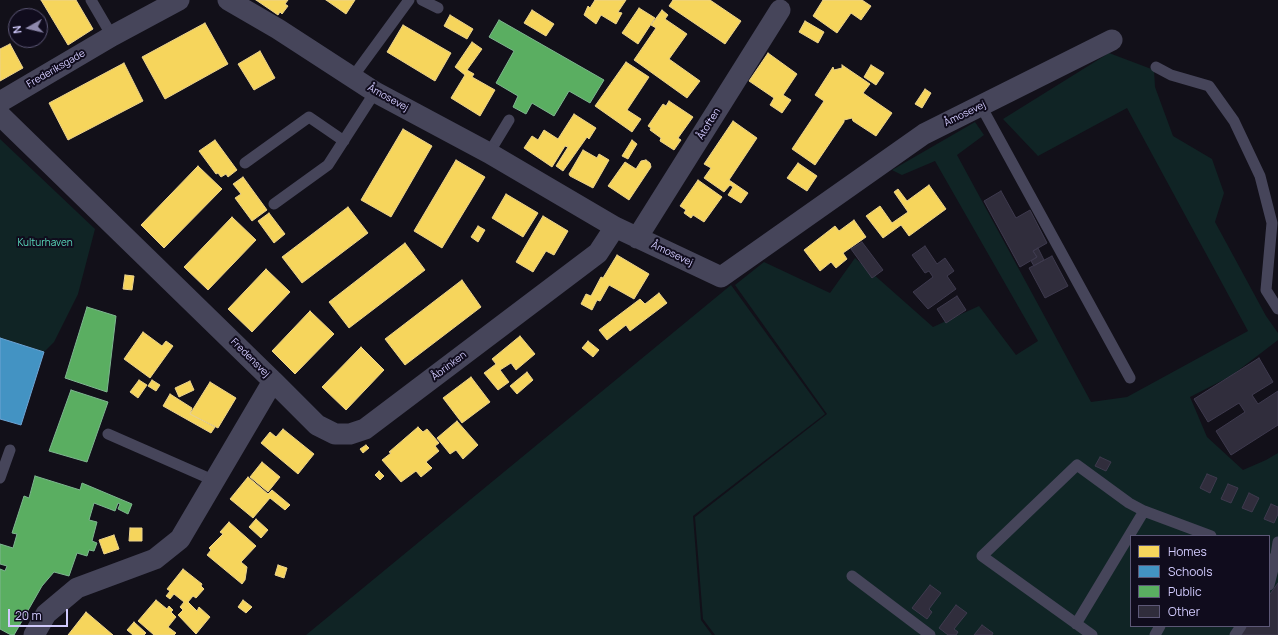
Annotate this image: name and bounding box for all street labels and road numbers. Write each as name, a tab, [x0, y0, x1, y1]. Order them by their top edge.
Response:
street label: Frederiksgade	[25, 47, 87, 91]
street label: Åmosevej	[366, 82, 410, 114]
street label: Åmosevej	[942, 99, 988, 129]
street label: Åtoften	[695, 106, 723, 142]
street label: Åmosevej	[649, 239, 695, 269]
street label: Fredensvej	[228, 336, 272, 380]
street label: Åbrinken	[429, 349, 469, 383]

